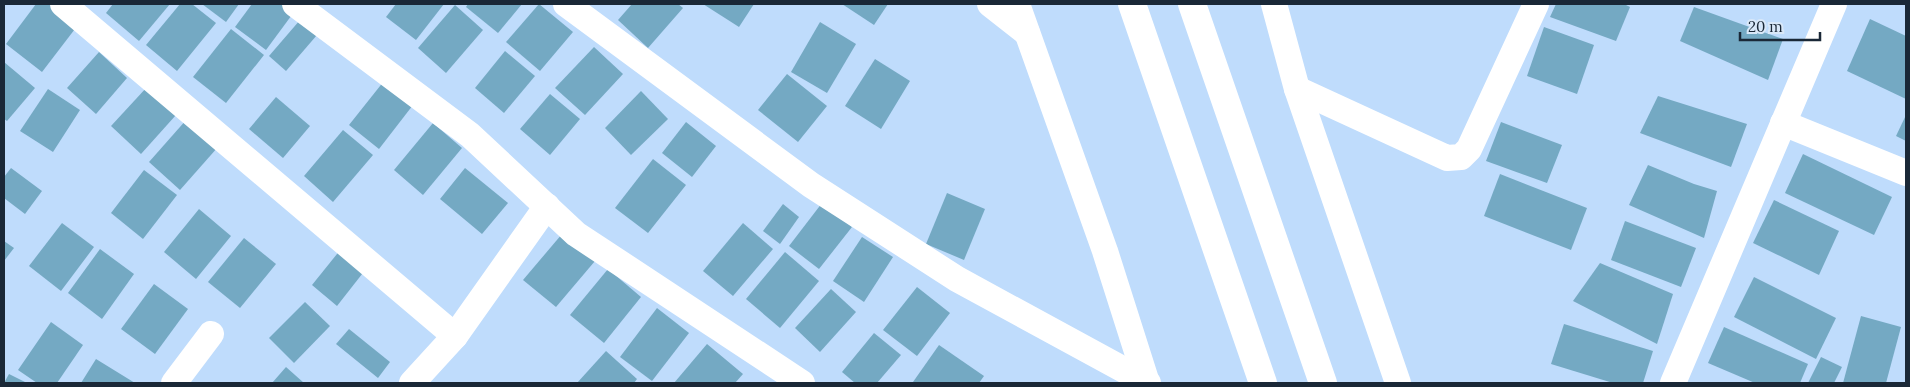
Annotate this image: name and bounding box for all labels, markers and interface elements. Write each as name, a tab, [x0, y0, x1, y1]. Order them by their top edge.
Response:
scale bar	[1740, 10, 1820, 42]
text: 20 m	[1748, 17, 1783, 36]

